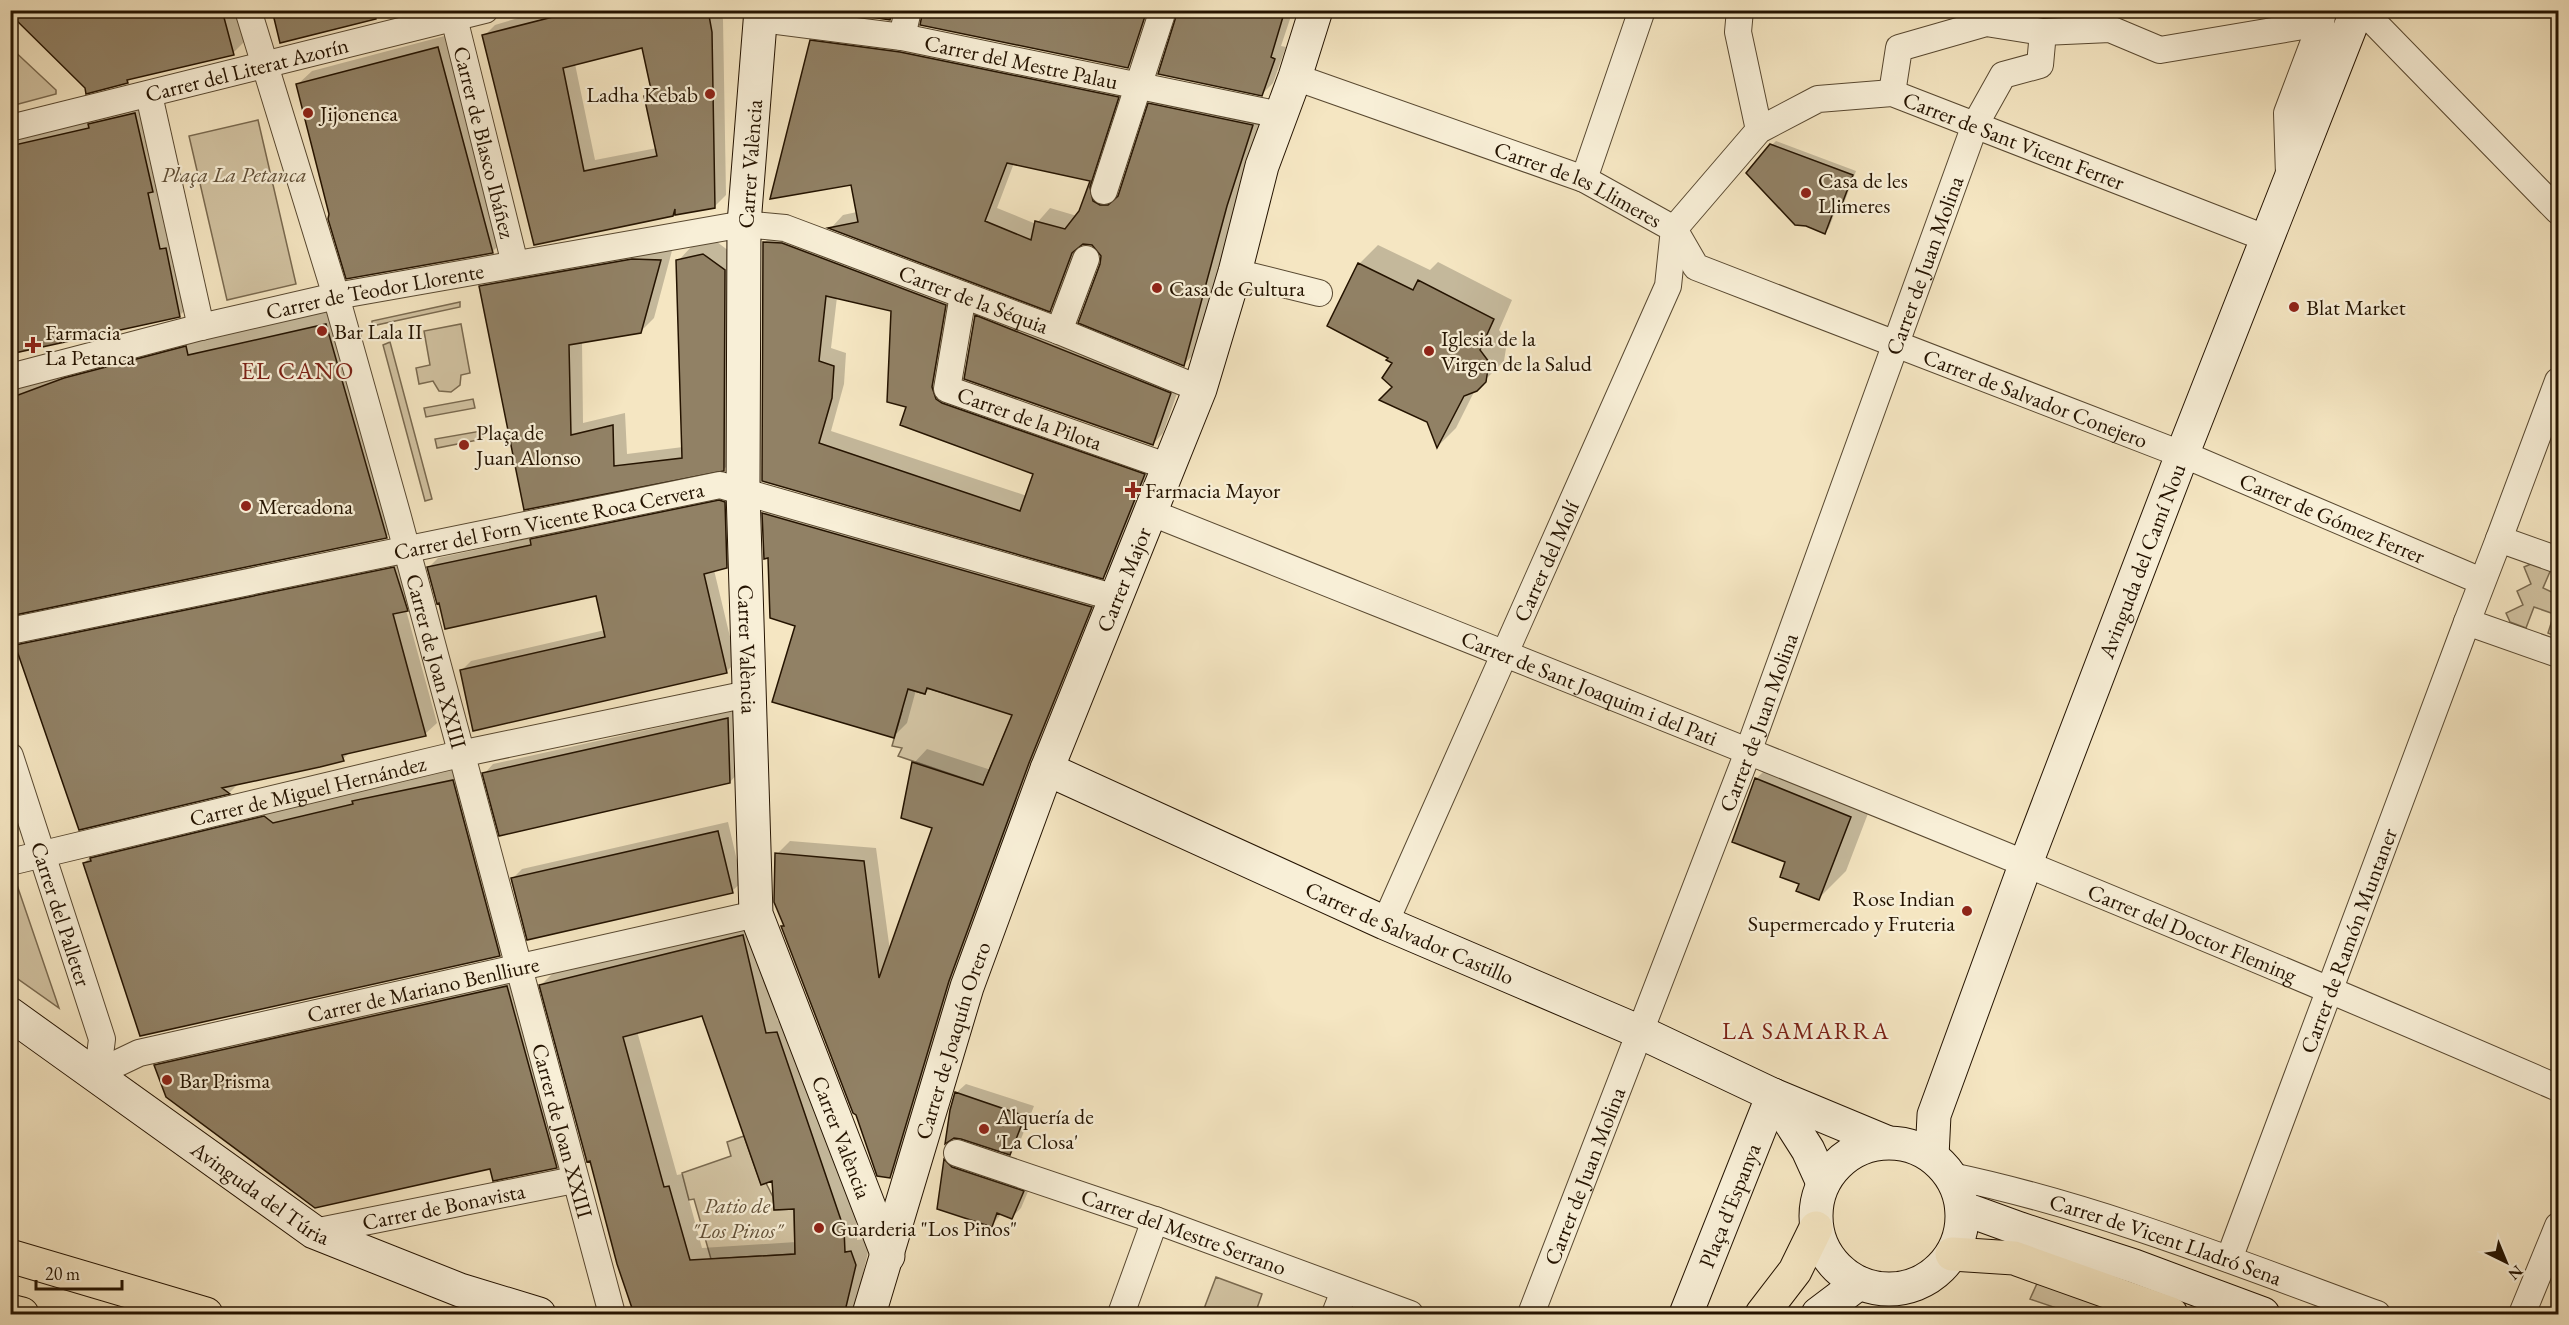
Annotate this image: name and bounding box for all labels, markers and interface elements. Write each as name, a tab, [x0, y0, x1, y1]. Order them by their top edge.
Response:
street label: Carrer del Mestre Palau	[922, 28, 1121, 96]
street label: Carrer del Literat Azorín	[142, 30, 352, 108]
street label: Carrer de Blasco Ibáñez	[447, 43, 523, 242]
place label: Ladha Kebab	[586, 80, 698, 109]
street label: Carrer de Sant Vicent Ferrer	[1899, 84, 2129, 197]
marker: Ladha Kebab	[703, 87, 717, 101]
street label: Carrer València	[731, 98, 769, 230]
place label: Jijonenca	[318, 99, 398, 128]
marker: Jijonenca	[301, 106, 315, 120]
street label: Carrer de les Llimeres	[1490, 134, 1667, 234]
park label: Plaça La Petanca	[161, 160, 307, 189]
place label: Casa de les Llimeres	[1818, 166, 1908, 220]
street label: Carrer de Juan Molina	[1878, 172, 1970, 359]
marker: Casa de les Llimeres	[1799, 186, 1813, 200]
street label: Carrer de Teodor Llorente	[263, 256, 486, 326]
street label: Carrer de la Séquia	[895, 258, 1053, 340]
place label: Casa de Cultura	[1169, 274, 1305, 303]
marker: Casa de Cultura	[1150, 281, 1164, 295]
place label: Blat Market	[2306, 293, 2406, 322]
marker: Blat Market	[2287, 300, 2301, 314]
place label: Bar Lala II	[334, 317, 423, 346]
place label: Farmacia La Petanca	[45, 318, 136, 372]
marker: Bar Lala II	[315, 324, 329, 338]
place label: Iglesia de la Virgen de la Salud	[1441, 324, 1593, 378]
marker: Farmacia La Petanca	[26, 338, 40, 352]
street label: Carrer de Salvador Conejero	[1919, 342, 2152, 454]
marker: Iglesia de la Virgen de la Salud	[1422, 344, 1436, 358]
district label: EL CANO	[241, 355, 355, 386]
street label: Carrer de la Pilota	[953, 379, 1106, 457]
place label: Plaça de Juan Alonso	[474, 418, 581, 472]
marker: Plaça de Juan Alonso	[457, 438, 471, 452]
street label: Avinguda del Camí Nou	[2091, 459, 2192, 663]
street label: Carrer de Gómez Ferrer	[2235, 465, 2430, 570]
street label: Carrer del Forn Vicente Roca Cervera	[391, 474, 707, 566]
place label: Farmacia Mayor	[1145, 476, 1281, 505]
marker: Farmacia Mayor	[1126, 483, 1140, 497]
place label: Mercadona	[258, 492, 353, 521]
street label: Carrer del Molí	[1506, 495, 1586, 626]
marker: Mercadona	[239, 499, 253, 513]
street label: Carrer Major	[1089, 522, 1158, 636]
street label: Carrer de Joan XXIII	[399, 570, 474, 752]
street label: Carrer València	[731, 584, 764, 715]
street label: Carrer de Sant Joaquim i del Pati	[1457, 623, 1722, 752]
street label: Carrer de Juan Molina	[1712, 629, 1805, 816]
street label: Carrer de Miguel Hernández	[186, 748, 429, 833]
street label: Carrer de Ramón Muntaner	[2293, 823, 2404, 1057]
street label: Carrer del Palleter	[24, 838, 99, 991]
street label: Carrer de Salvador Castillo	[1301, 874, 1519, 991]
street label: Carrer del Doctor Fleming	[2084, 876, 2302, 989]
place label: Rose Indian Supermercado y Fruteria	[1748, 884, 1955, 938]
marker: Rose Indian Supermercado y Fruteria	[1960, 904, 1974, 918]
street label: Carrer de Joaquín Orero	[908, 937, 997, 1143]
street label: Carrer de Mariano Benlliure	[304, 949, 542, 1029]
district label: LA SAMARRA	[1722, 1015, 1890, 1046]
street label: Carrer de Joan XXIII	[525, 1040, 600, 1222]
place label: Bar Prisma	[179, 1066, 271, 1095]
street label: Carrer València	[805, 1071, 879, 1203]
marker: Bar Prisma	[160, 1073, 174, 1087]
street label: Carrer de Juan Molina	[1537, 1083, 1632, 1269]
place label: Alquería de 'La Closa'	[995, 1102, 1094, 1156]
marker: Alquería de 'La Closa'	[977, 1122, 991, 1136]
street label: Avinguda del Túria	[185, 1134, 334, 1251]
street label: Plaça d'Espanya	[1691, 1139, 1767, 1272]
street label: Carrer de Bonavista	[360, 1176, 528, 1237]
street label: Carrer del Mestre Serrano	[1077, 1182, 1291, 1282]
street label: Carrer de Vicent Lladró Sena	[2046, 1187, 2286, 1292]
park label: Patio de "Los Pinos"	[692, 1191, 785, 1245]
place label: Guarderia "Los Pinos"	[831, 1214, 1017, 1243]
marker: Guarderia "Los Pinos"	[812, 1221, 826, 1235]
north arrow	[2476, 1232, 2536, 1292]
scale bar	[36, 1253, 122, 1291]
text: N	[2504, 1261, 2528, 1285]
text: 20 m	[45, 1262, 80, 1285]

